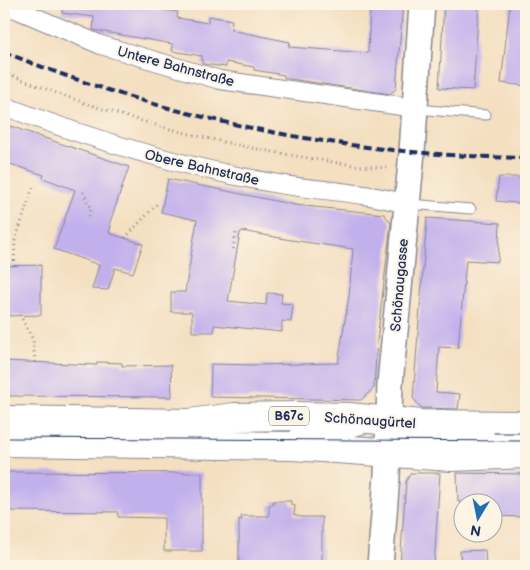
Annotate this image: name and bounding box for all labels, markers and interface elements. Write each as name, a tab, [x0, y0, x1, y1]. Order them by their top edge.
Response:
street label: Untere Bahnstraße	[116, 43, 236, 90]
street label: Obere Bahnstraße	[143, 146, 261, 189]
street label: Schönaugasse	[387, 238, 412, 332]
road number: B67c	[269, 406, 309, 426]
street label: Schönaugürtel	[324, 409, 416, 432]
north arrow	[452, 492, 502, 542]
text: N	[469, 521, 482, 540]

